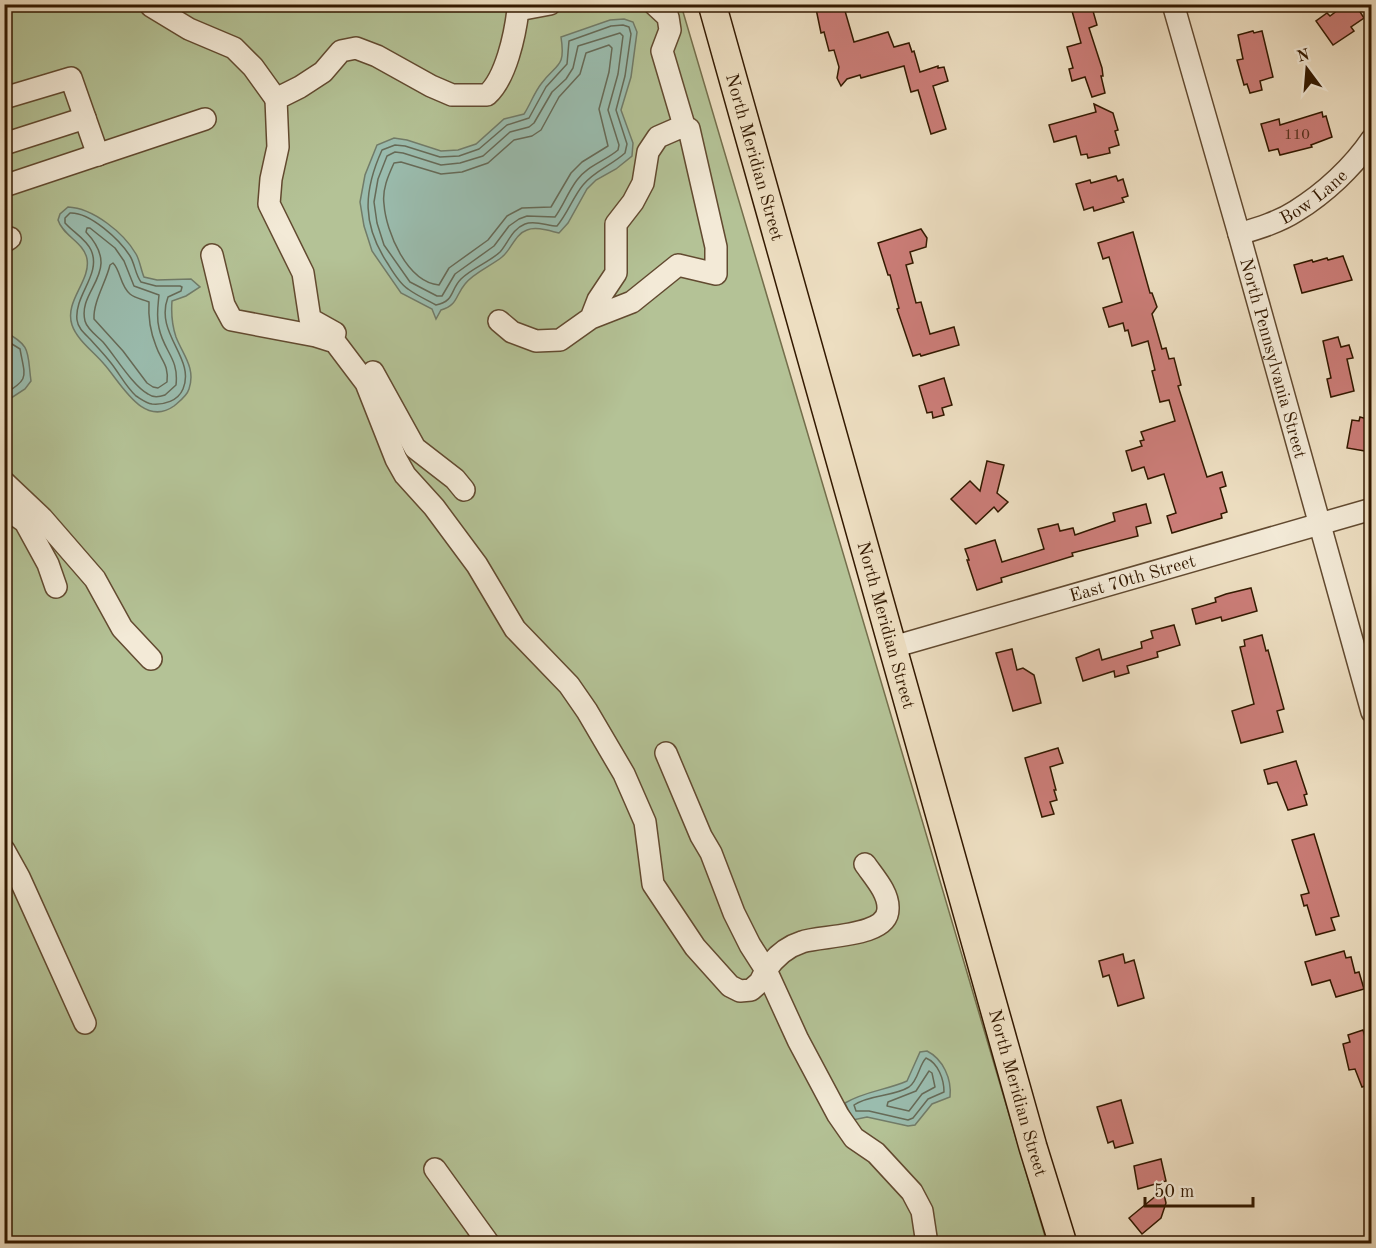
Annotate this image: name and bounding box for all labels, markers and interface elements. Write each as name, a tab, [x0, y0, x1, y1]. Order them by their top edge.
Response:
north arrow	[1277, 39, 1337, 99]
text: N	[1295, 47, 1312, 66]
street label: North Meridian Street	[722, 72, 786, 243]
house number: 110	[1284, 128, 1310, 143]
street label: Bow Lane	[1277, 167, 1351, 228]
street label: North Pennsylvania Street	[1236, 256, 1309, 460]
street label: North Meridian Street	[853, 540, 917, 711]
street label: East 70th Street	[1067, 552, 1198, 606]
street label: North Meridian Street	[985, 1008, 1050, 1179]
scale bar	[1145, 1170, 1253, 1208]
text: 50 m	[1154, 1183, 1194, 1201]

